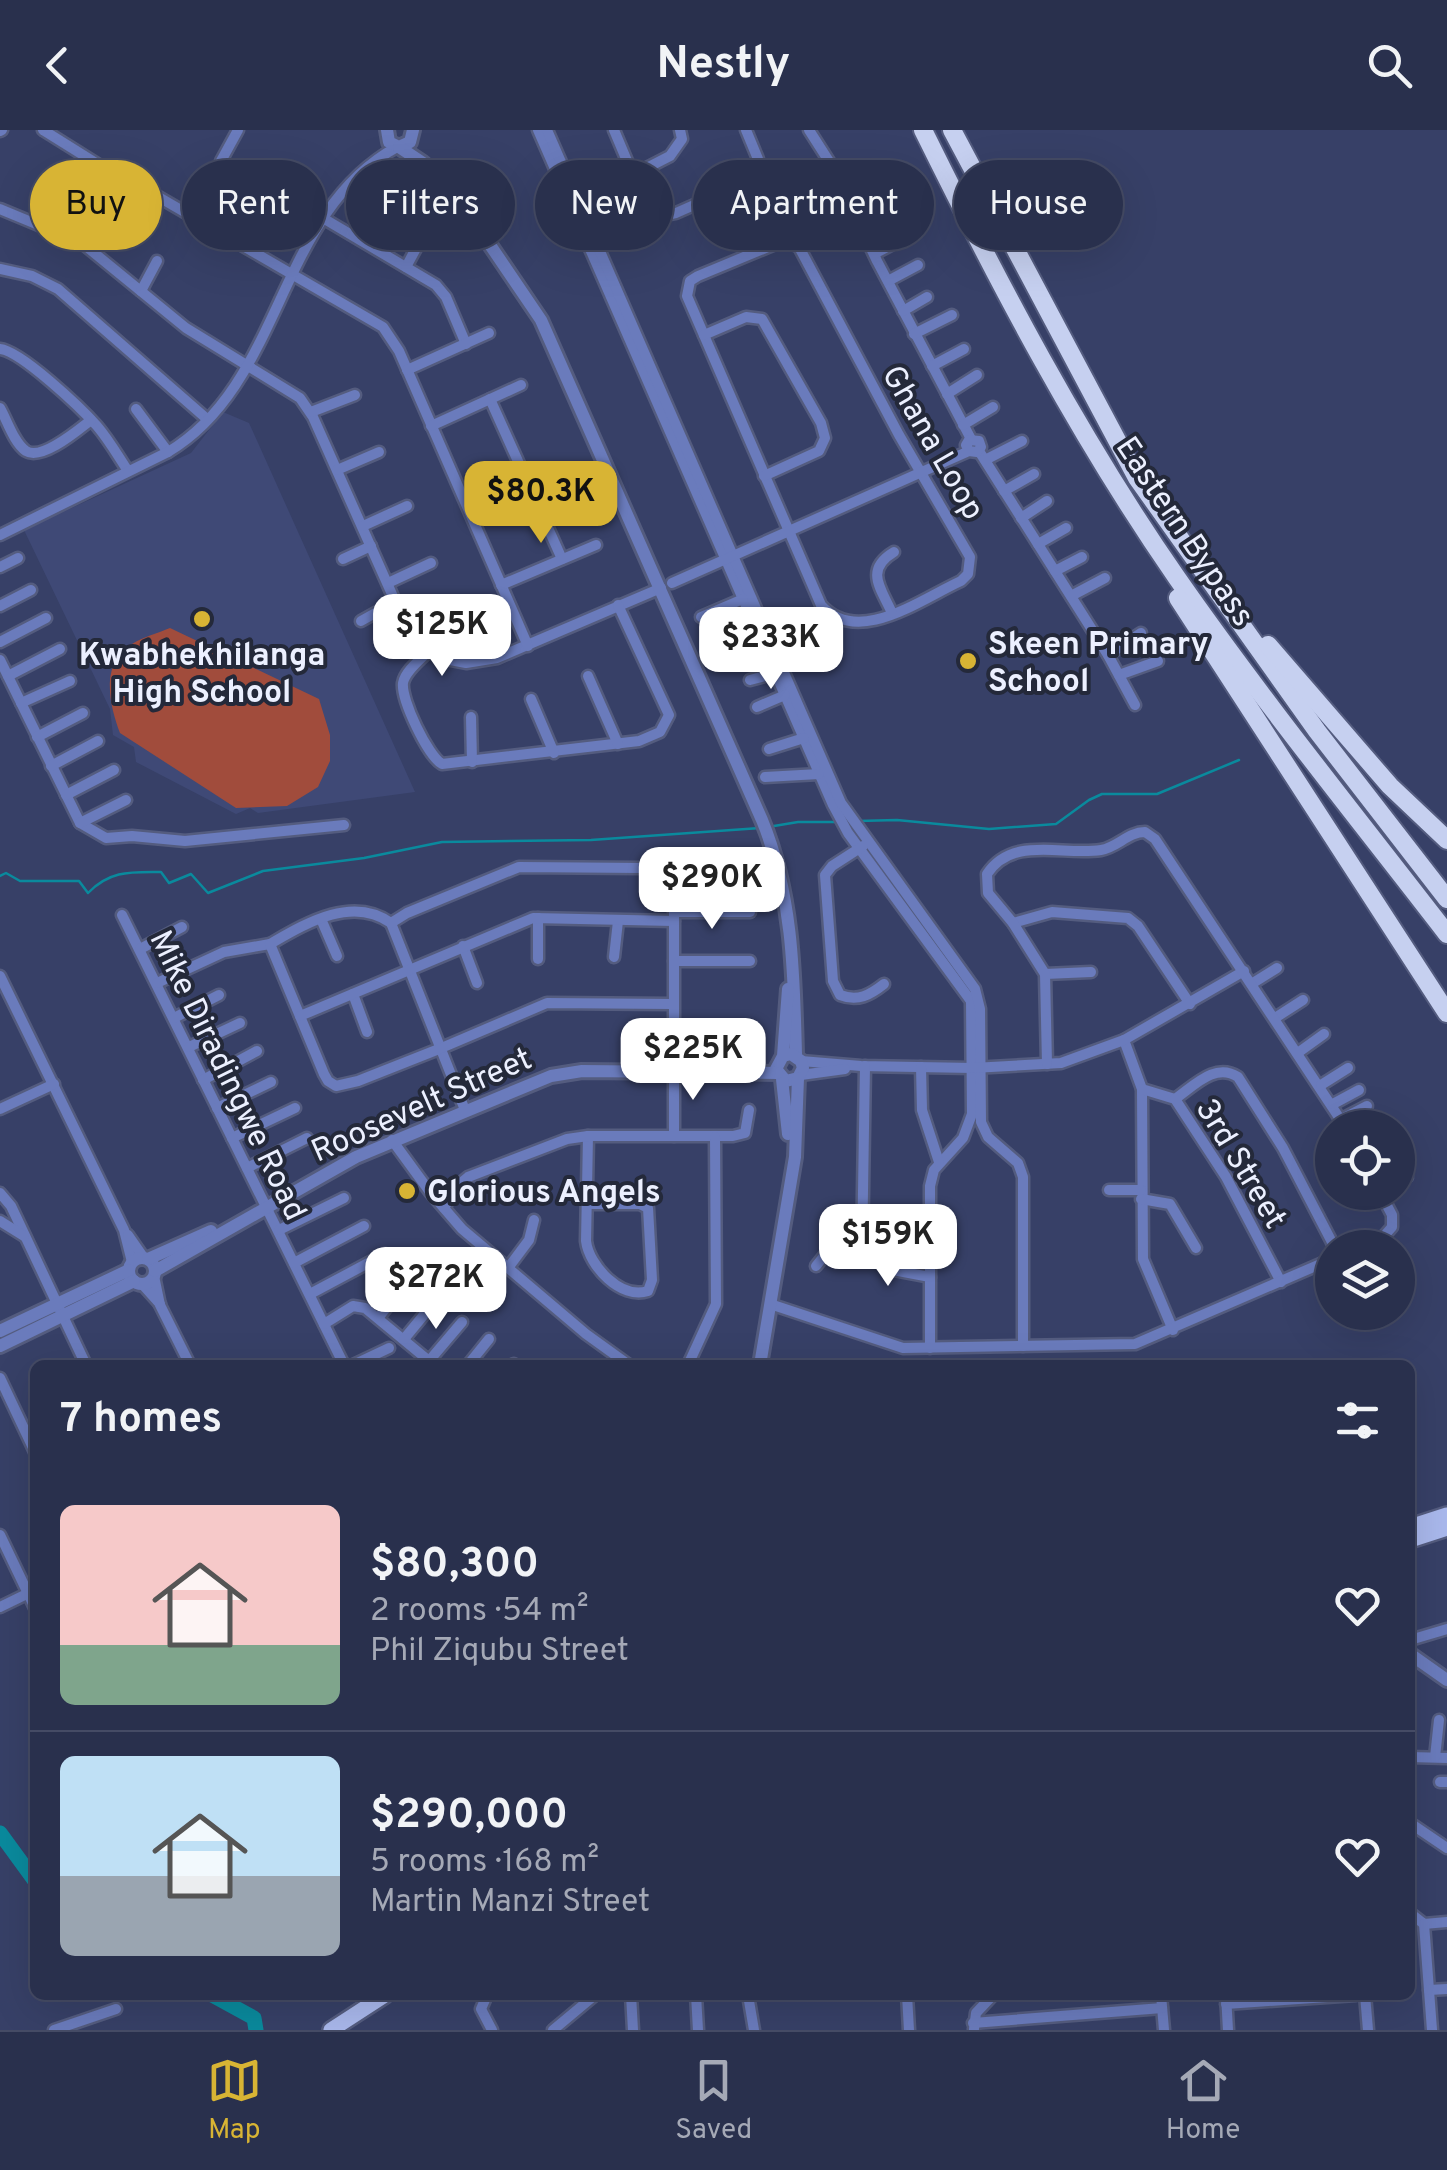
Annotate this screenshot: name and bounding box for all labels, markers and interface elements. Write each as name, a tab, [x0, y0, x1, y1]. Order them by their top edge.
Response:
text: Nestly	[657, 37, 790, 94]
icon: back	[30, 38, 85, 93]
icon: search	[1362, 38, 1417, 93]
chip: Buy	[30, 160, 162, 250]
chip: Rent	[182, 160, 326, 250]
chip: Filters	[346, 160, 515, 250]
chip: New	[535, 160, 673, 250]
chip: Apartment	[693, 160, 934, 250]
chip: House	[954, 160, 1123, 250]
street label: Ghana Loop	[871, 359, 992, 528]
street label: Eastern Bypass	[1105, 430, 1262, 635]
pin: $80.3K	[460, 461, 622, 546]
text: $80.3K	[486, 473, 596, 513]
pin: $125K	[372, 594, 512, 679]
text: $125K	[395, 606, 489, 646]
pin: $233K	[701, 607, 841, 692]
marker: Kwabhekhilanga High School	[191, 608, 213, 630]
text: $233K	[721, 619, 821, 659]
place label: Skeen Primary School	[988, 626, 1209, 703]
place label: Kwabhekhilanga High School	[79, 637, 325, 714]
marker: Skeen Primary School	[957, 650, 979, 672]
pin: $290K	[642, 847, 782, 932]
text: $290K	[661, 859, 763, 899]
street label: Mike Diradingwe Road	[139, 925, 314, 1228]
pin: $225K	[623, 1018, 763, 1103]
text: $225K	[643, 1030, 743, 1070]
street label: Roosevelt Street	[306, 1040, 539, 1173]
street label: 3rd Street	[1185, 1092, 1294, 1237]
map controls	[1315, 1110, 1415, 1330]
button: locate	[1315, 1110, 1415, 1210]
place label: Glorious Angels	[427, 1174, 661, 1214]
marker: Glorious Angels	[396, 1180, 418, 1202]
pin: $159K	[818, 1204, 958, 1289]
text: $159K	[841, 1216, 935, 1256]
button: layers	[1315, 1230, 1415, 1330]
pin: $272K	[366, 1247, 506, 1332]
text: $272K	[387, 1259, 485, 1299]
icon: filters	[1330, 1393, 1385, 1448]
text: 7 homes	[60, 1394, 222, 1447]
text: $80,300	[370, 1539, 539, 1592]
icon: home	[140, 1545, 260, 1665]
icon: heart	[1330, 1578, 1385, 1633]
text: 2 rooms · 54 m²	[370, 1592, 589, 1632]
text: Phil Ziqubu Street	[370, 1632, 629, 1672]
text: $290,000	[370, 1790, 568, 1843]
icon: home	[140, 1796, 260, 1916]
icon: heart	[1330, 1829, 1385, 1884]
text: 5 rooms · 168 m²	[370, 1843, 599, 1883]
text: Martin Manzi Street	[370, 1883, 650, 1923]
tab: Map	[207, 2053, 262, 2149]
tab: Saved	[675, 2053, 752, 2149]
tab: Home	[1166, 2053, 1240, 2149]

